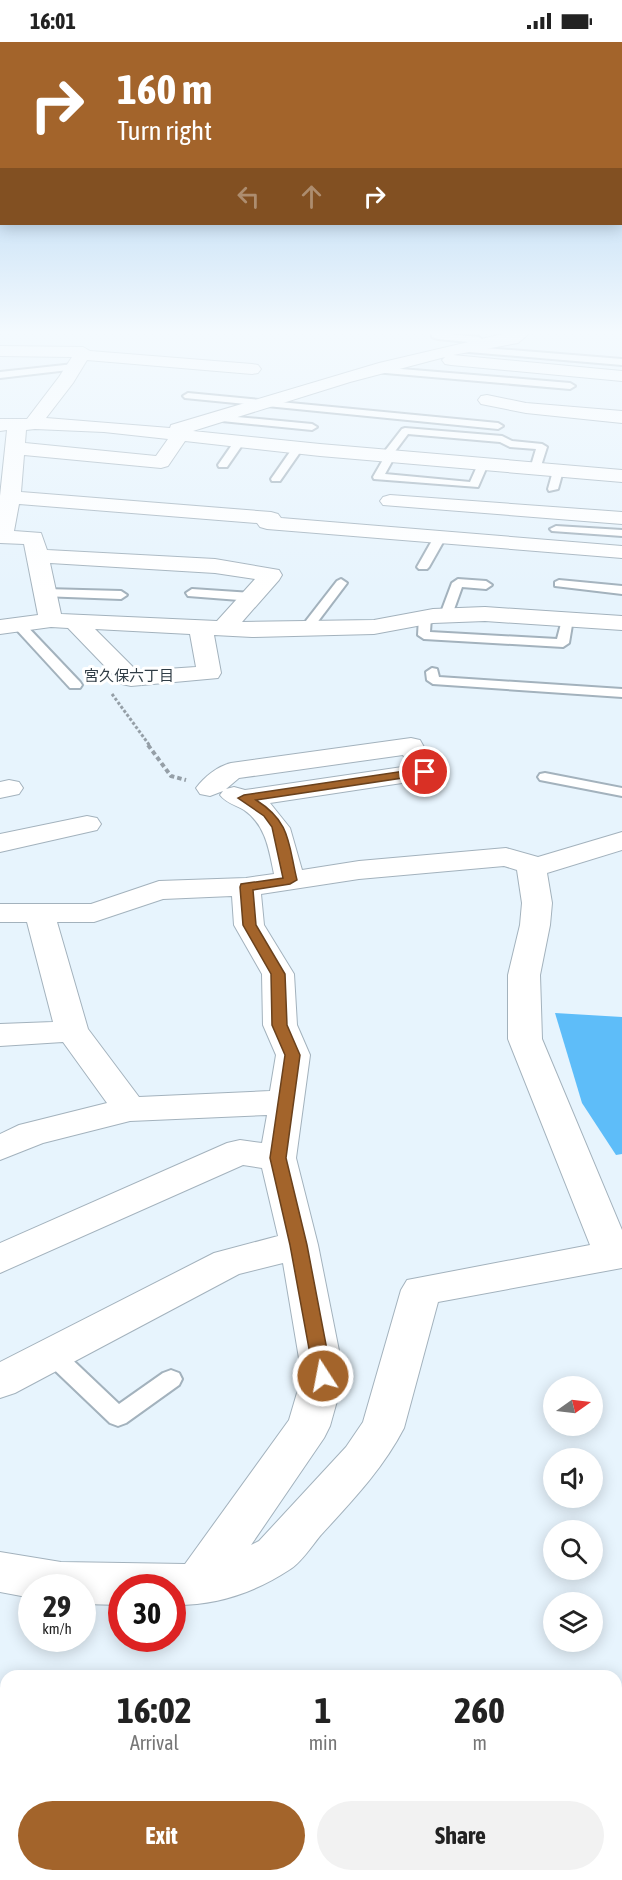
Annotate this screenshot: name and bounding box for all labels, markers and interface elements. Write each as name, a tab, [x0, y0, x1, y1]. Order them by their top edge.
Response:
text: 16:01	[30, 8, 76, 34]
text: 160 m	[117, 65, 212, 113]
icon: right	[18, 66, 96, 144]
text: Turn right	[117, 115, 212, 146]
icon: left	[232, 180, 265, 213]
icon: ahead	[295, 180, 328, 213]
icon: right	[358, 180, 391, 213]
district label: 宮久保六丁目	[84, 667, 174, 684]
pin	[399, 746, 450, 797]
icon: arrive	[408, 755, 441, 788]
position arrow	[291, 1344, 355, 1408]
north arrow	[543, 1376, 603, 1436]
map controls	[543, 1376, 603, 1652]
button: sound	[543, 1448, 603, 1508]
button: search	[543, 1520, 603, 1580]
speed limit sign: 30	[108, 1574, 186, 1652]
text: 29	[43, 1589, 71, 1623]
button: layers	[543, 1592, 603, 1652]
text: km/h	[42, 1620, 72, 1637]
text: 16:02	[117, 1689, 192, 1731]
text: 1	[315, 1689, 331, 1731]
text: 260	[454, 1689, 505, 1731]
text: Arrival	[130, 1731, 179, 1754]
text: min	[309, 1731, 337, 1754]
text: m	[472, 1731, 487, 1754]
button: Exit	[18, 1801, 305, 1870]
button: Share	[317, 1801, 604, 1870]

